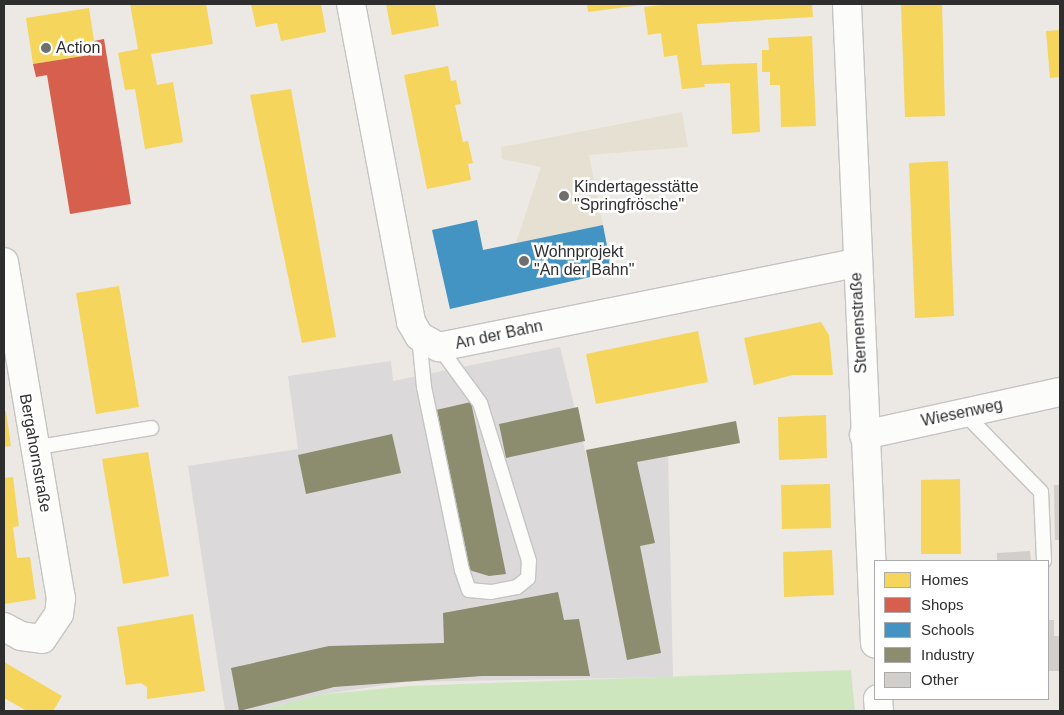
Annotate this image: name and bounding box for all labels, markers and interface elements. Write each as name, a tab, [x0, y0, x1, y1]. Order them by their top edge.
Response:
place label: Action	[56, 38, 100, 58]
marker: Action	[40, 42, 52, 54]
place label: Kindertagesstätte "Springfrösche"	[574, 177, 699, 215]
marker: Kindertagesstätte "Springfrösche"	[558, 190, 570, 202]
place label: Wohnprojekt "An der Bahn"	[534, 242, 634, 280]
marker: Wohnprojekt "An der Bahn"	[518, 255, 530, 267]
street label: Sternenstraße	[847, 272, 871, 374]
street label: An der Bahn	[453, 316, 545, 354]
street label: Bergahornstraße	[15, 392, 55, 514]
street label: Wiesenweg	[920, 395, 1004, 431]
legend	[874, 560, 1049, 700]
text: Homes	[921, 571, 969, 588]
text: Shops	[921, 596, 964, 613]
text: Schools	[921, 621, 974, 638]
text: Industry	[921, 646, 974, 663]
text: Other	[921, 671, 959, 688]

